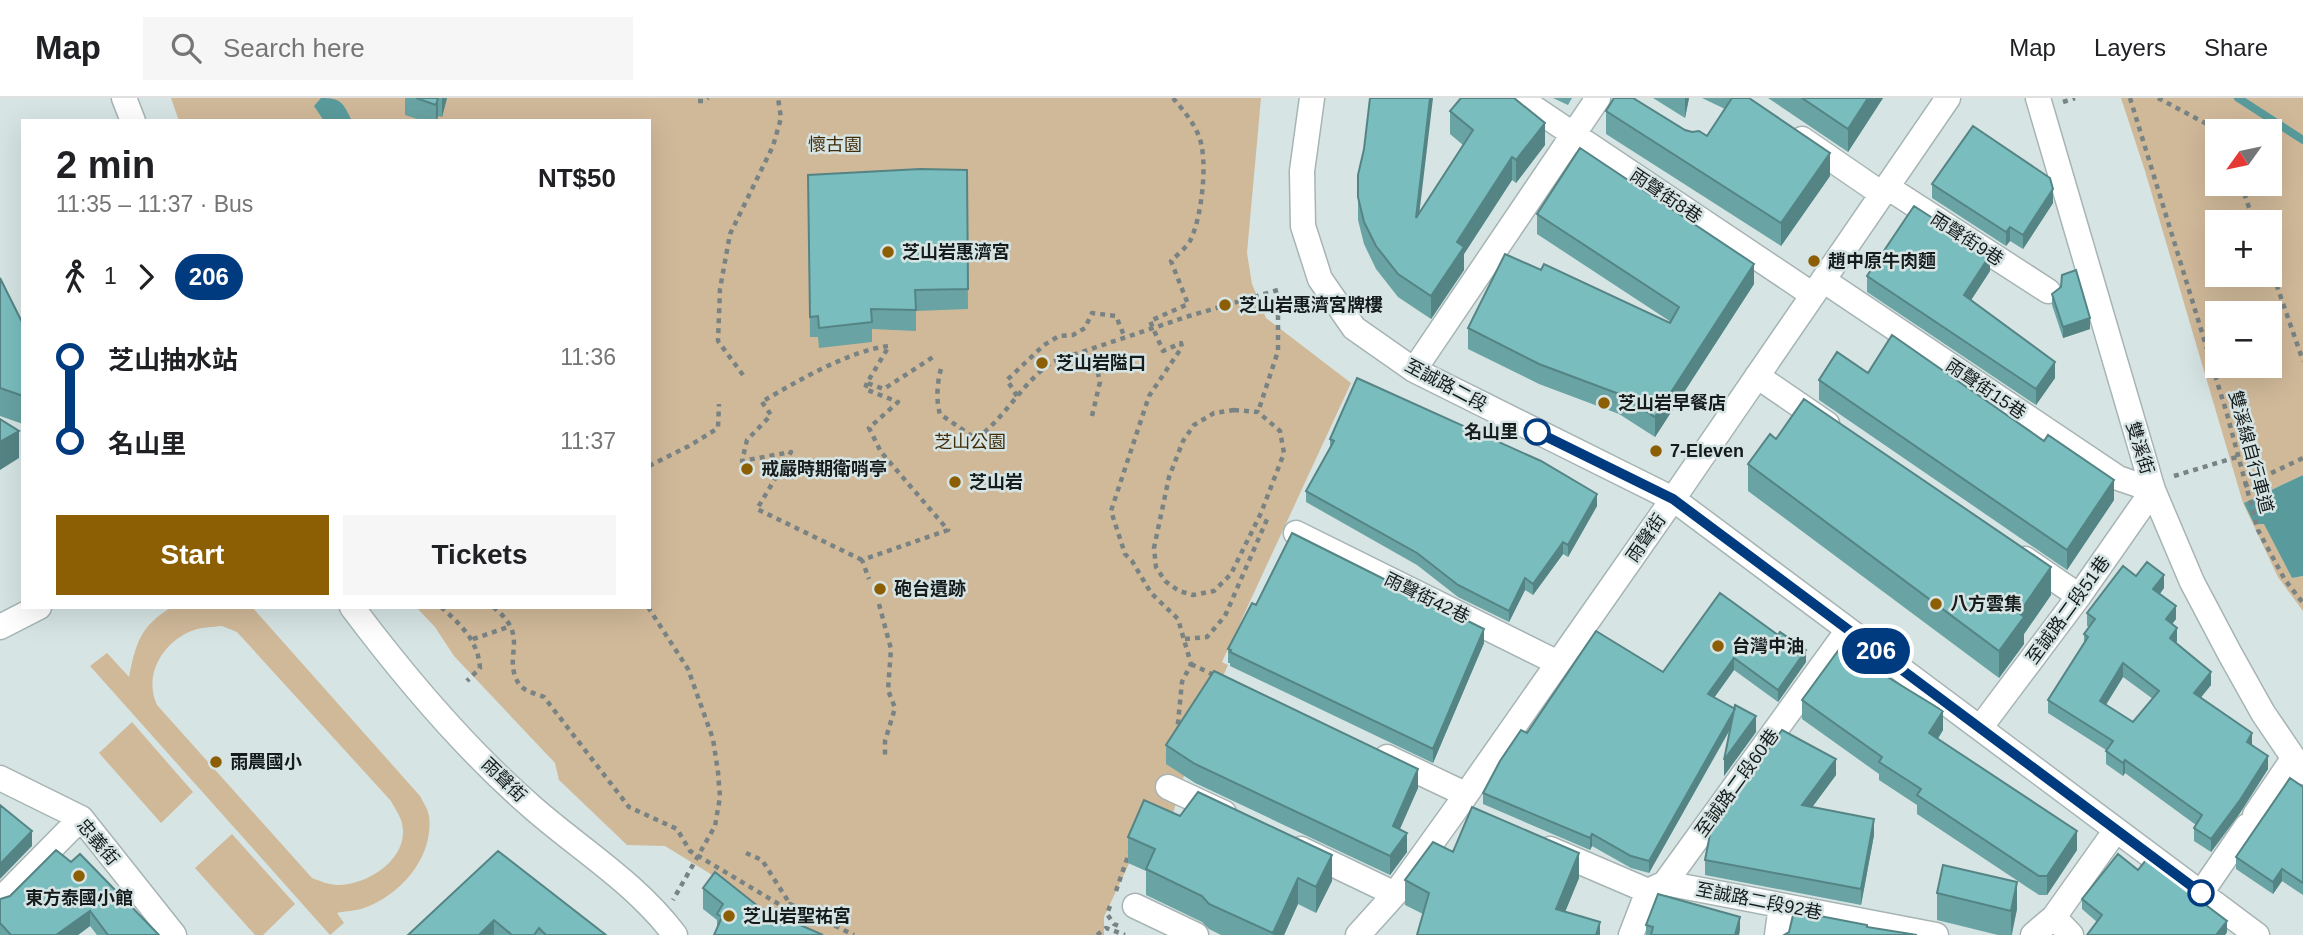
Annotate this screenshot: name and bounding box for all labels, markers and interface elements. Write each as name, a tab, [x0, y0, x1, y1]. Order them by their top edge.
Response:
search box	[143, 17, 633, 80]
text: Map	[35, 29, 101, 66]
icon: search	[167, 29, 205, 67]
text: Search here	[223, 33, 365, 63]
text: Map	[2009, 34, 2056, 61]
text: Layers	[2094, 34, 2166, 61]
text: Share	[2204, 34, 2268, 61]
north arrow	[2205, 119, 2282, 196]
map controls	[2205, 119, 2282, 378]
park label: 懷古園	[808, 135, 862, 155]
text: 2 min	[56, 144, 155, 186]
text: NT$50	[538, 163, 616, 193]
street label: 雨聲街8巷	[1626, 165, 1706, 227]
text: 11:35 – 11:37 · Bus	[56, 191, 253, 217]
street label: 雨聲街9巷	[1927, 208, 2007, 270]
button: +	[2205, 210, 2282, 287]
place label: 芝山岩惠濟宮	[902, 242, 1010, 262]
marker: 芝山岩惠濟宮	[880, 244, 896, 260]
place label: 趙中原牛肉麵	[1828, 251, 1936, 271]
marker: 趙中原牛肉麵	[1806, 253, 1822, 269]
icon: walk	[56, 258, 94, 296]
icon: forward	[127, 258, 165, 296]
text: 1	[104, 263, 117, 289]
text: 206	[189, 263, 229, 290]
place label: 芝山岩惠濟宮牌樓	[1239, 295, 1383, 315]
marker: 芝山岩惠濟宮牌樓	[1217, 297, 1233, 313]
button: −	[2205, 301, 2282, 378]
text: 11:36	[560, 344, 616, 370]
text: 芝山抽水站	[108, 345, 238, 375]
place label: 芝山岩隘口	[1056, 353, 1146, 373]
marker: 芝山岩隘口	[1034, 355, 1050, 371]
street label: 至誠路二段	[1402, 355, 1490, 415]
street label: 雨聲街15巷	[1942, 355, 2030, 423]
street label: 雙溪線自行車道	[2225, 389, 2277, 515]
place label: 芝山岩早餐店	[1618, 393, 1726, 413]
marker: 芝山岩早餐店	[1596, 395, 1612, 411]
marker: 名山里	[1524, 419, 1550, 445]
street label: 雙溪街	[2123, 419, 2157, 477]
place label: 名山里	[1464, 422, 1518, 442]
text: 11:37	[560, 428, 616, 454]
text: 名山里	[108, 429, 186, 459]
park label: 芝山公園	[934, 432, 1006, 452]
place label: 7-Eleven	[1670, 441, 1744, 461]
marker: 7-Eleven	[1648, 443, 1664, 459]
place label: 戒嚴時期衛哨亭	[761, 458, 887, 479]
marker: 戒嚴時期衛哨亭	[739, 461, 755, 477]
place label: 芝山岩	[969, 472, 1023, 492]
marker: 芝山岩	[947, 474, 963, 490]
street label: 雨聲街	[1622, 510, 1670, 566]
button: Start	[56, 515, 329, 595]
button: Tickets	[343, 515, 616, 595]
street label: 至誠路二段51巷	[2022, 552, 2114, 668]
street label: 雨聲街42巷	[1381, 569, 1473, 627]
place label: 砲台遺跡	[894, 579, 966, 599]
marker: 砲台遺跡	[872, 581, 888, 597]
place label: 八方雲集	[1950, 594, 2022, 614]
marker: 八方雲集	[1928, 596, 1944, 612]
line badge: 206	[1836, 628, 1916, 674]
place label: 台灣中油	[1732, 636, 1804, 656]
text: 206	[1856, 637, 1896, 664]
marker: 台灣中油	[1710, 638, 1726, 654]
street label: 至誠路二段60巷	[1691, 725, 1783, 841]
place label: 雨農國小	[230, 752, 302, 772]
marker: 雨農國小	[208, 754, 224, 770]
street label: 雨聲街	[478, 754, 530, 806]
street label: 忠義街	[73, 815, 123, 869]
marker: 東方泰國小館	[71, 868, 87, 884]
street label: 至誠路二段92巷	[1694, 879, 1824, 923]
unlabelled marker	[2188, 880, 2214, 906]
place label: 東方泰國小館	[25, 888, 133, 908]
place label: 芝山岩聖祐宮	[743, 906, 851, 926]
marker: 芝山岩聖祐宮	[721, 908, 737, 924]

